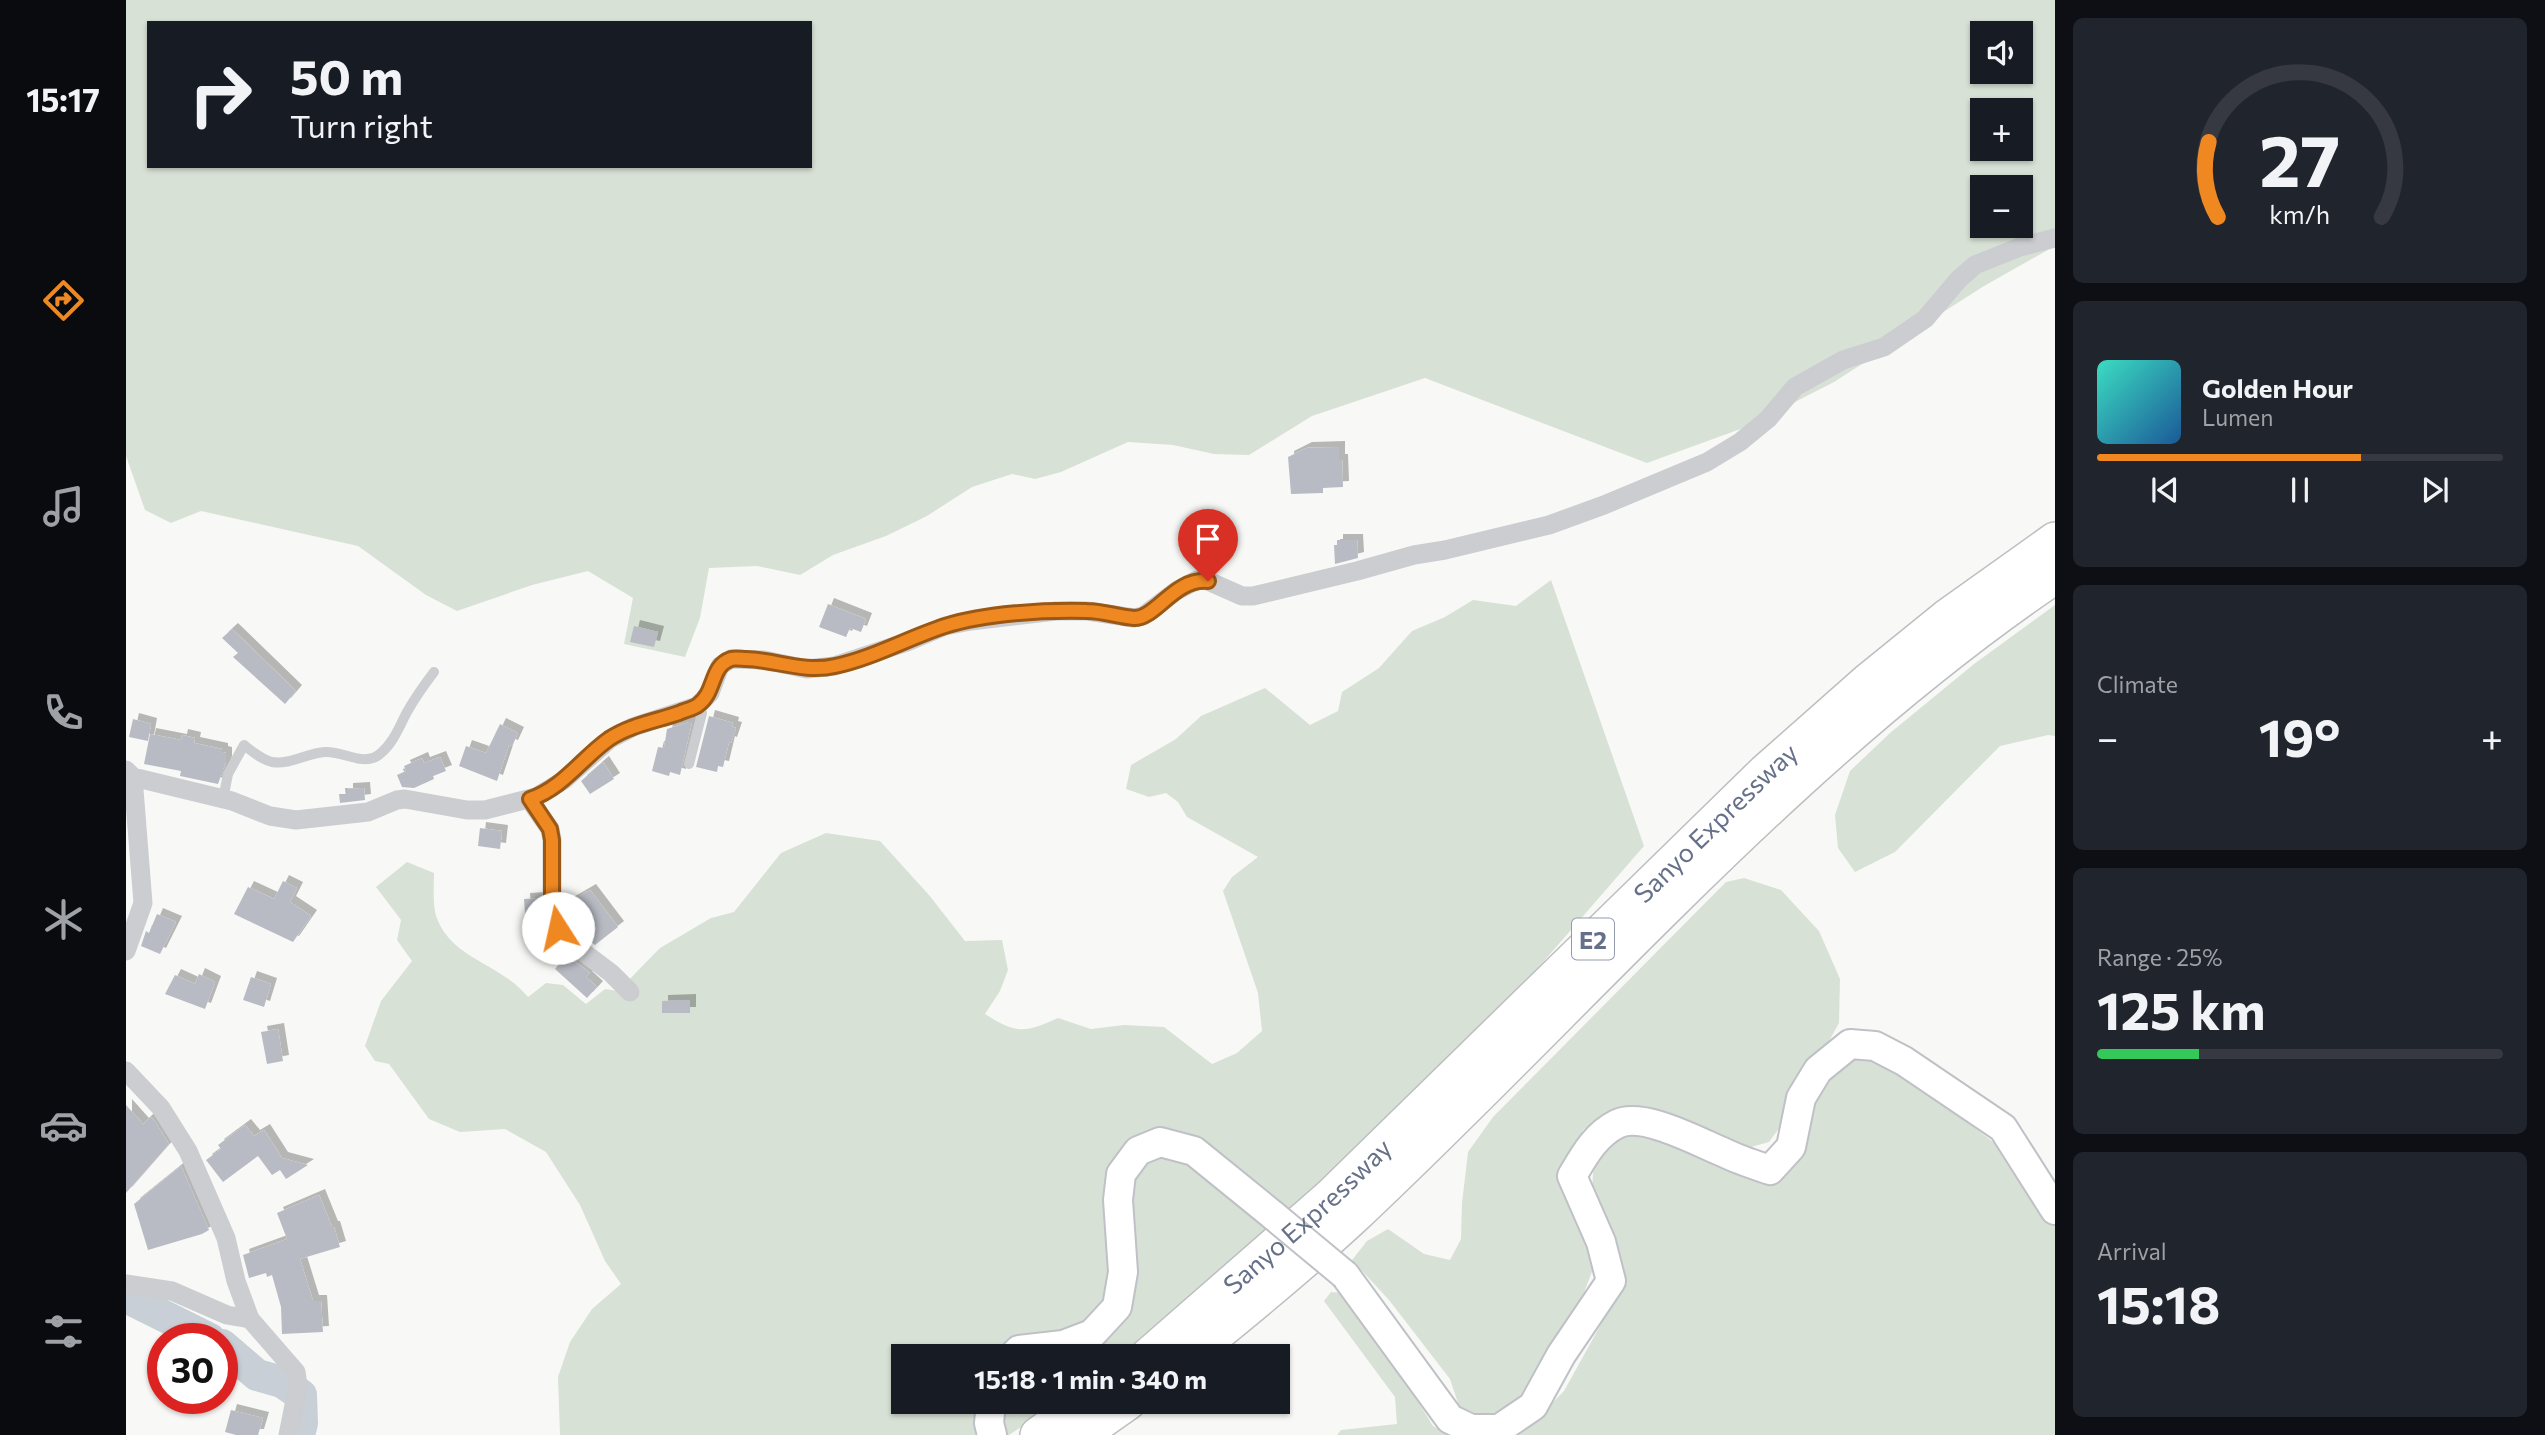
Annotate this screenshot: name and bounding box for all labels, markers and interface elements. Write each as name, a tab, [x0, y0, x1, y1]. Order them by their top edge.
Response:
map controls	[1970, 21, 2033, 238]
button: sound	[1970, 21, 2033, 84]
text: 50 m	[290, 45, 403, 105]
icon: right	[175, 49, 266, 140]
text: 15:17	[26, 79, 100, 119]
button: +	[1970, 98, 2033, 161]
text: Turn right	[290, 105, 433, 145]
text: 27	[2260, 113, 2340, 202]
button: −	[1970, 175, 2033, 238]
text: km/h	[2270, 199, 2330, 229]
icon: directions	[39, 276, 88, 325]
text: Golden Hour	[2202, 372, 2353, 403]
text: Lumen	[2202, 403, 2273, 431]
icon: previous	[2146, 471, 2184, 509]
icon: pause	[2281, 471, 2319, 509]
icon: next	[2416, 471, 2454, 509]
icon: music	[39, 482, 88, 531]
pin	[1178, 509, 1238, 581]
icon: arrive	[1189, 520, 1227, 558]
text: Climate	[2097, 670, 2178, 698]
icon: phone	[39, 688, 88, 737]
text: 19°	[2259, 704, 2340, 768]
text: −	[2097, 713, 2119, 760]
text: +	[2481, 713, 2503, 760]
street label: Sanyo Expressway	[1626, 736, 1803, 908]
position arrow	[521, 891, 595, 965]
icon: climate	[39, 895, 88, 944]
road number: E2	[1572, 918, 1614, 959]
text: Range · 25%	[2097, 943, 2222, 971]
text: 125 km	[2097, 977, 2266, 1041]
icon: car	[39, 1101, 88, 1150]
street label: Sanyo Expressway	[1216, 1131, 1397, 1299]
text: Arrival	[2097, 1237, 2167, 1265]
text: 15:18	[2097, 1271, 2220, 1335]
icon: filters	[39, 1307, 88, 1356]
speed limit sign: 30	[147, 1323, 238, 1414]
text: 15:18 · 1 min · 340 m	[974, 1363, 1207, 1394]

